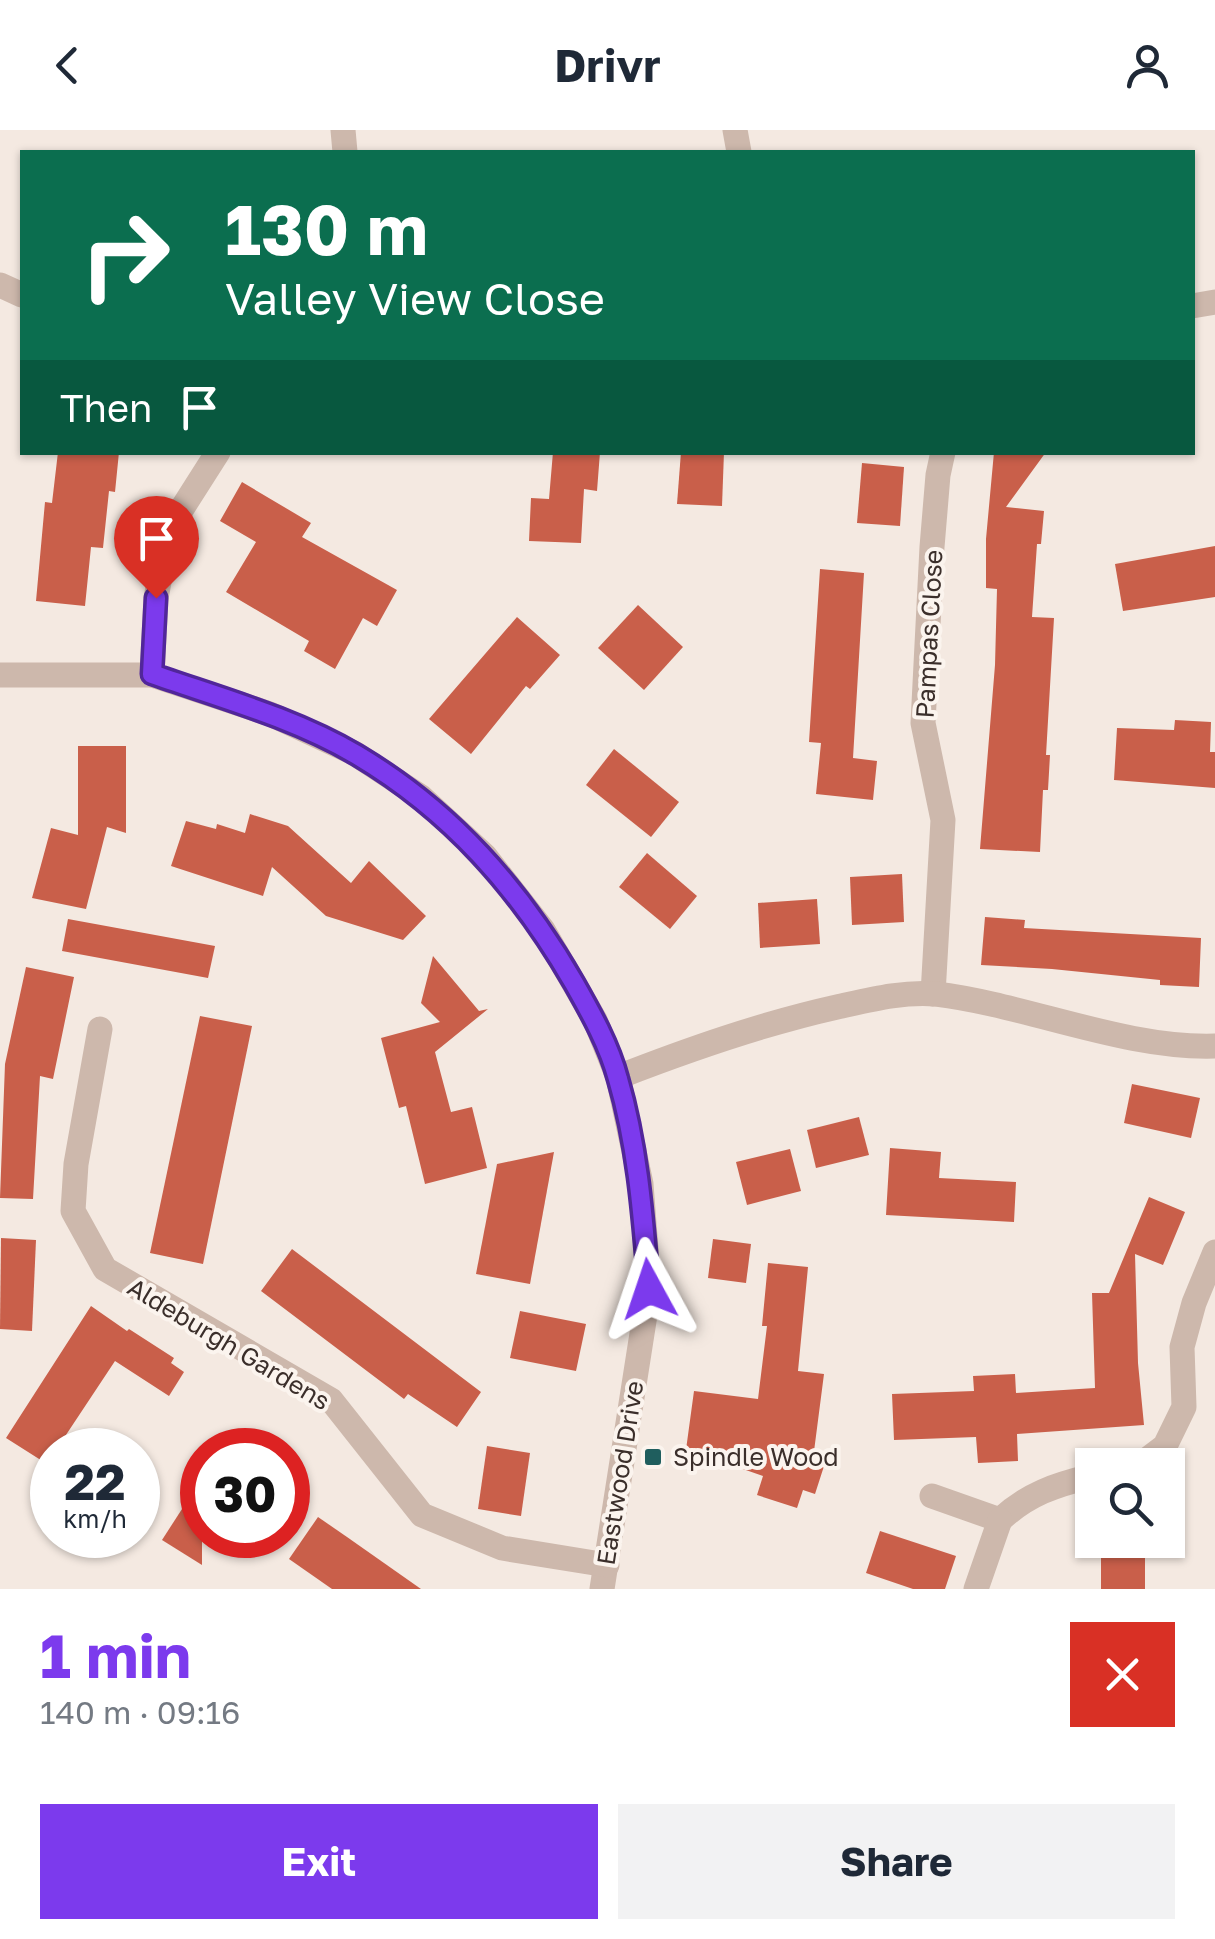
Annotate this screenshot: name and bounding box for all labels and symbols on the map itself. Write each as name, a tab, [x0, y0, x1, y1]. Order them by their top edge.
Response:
pin	[114, 496, 199, 599]
street label: Pampas Close	[909, 549, 948, 719]
position arrow	[597, 1237, 701, 1341]
street label: Aldeburgh Gardens	[122, 1271, 336, 1416]
street label: Eastwood Drive	[590, 1379, 649, 1567]
speed limit sign: 30	[180, 1428, 310, 1558]
place label: Spindle Wood	[673, 1441, 839, 1472]
marker: Spindle Wood	[642, 1446, 664, 1468]

